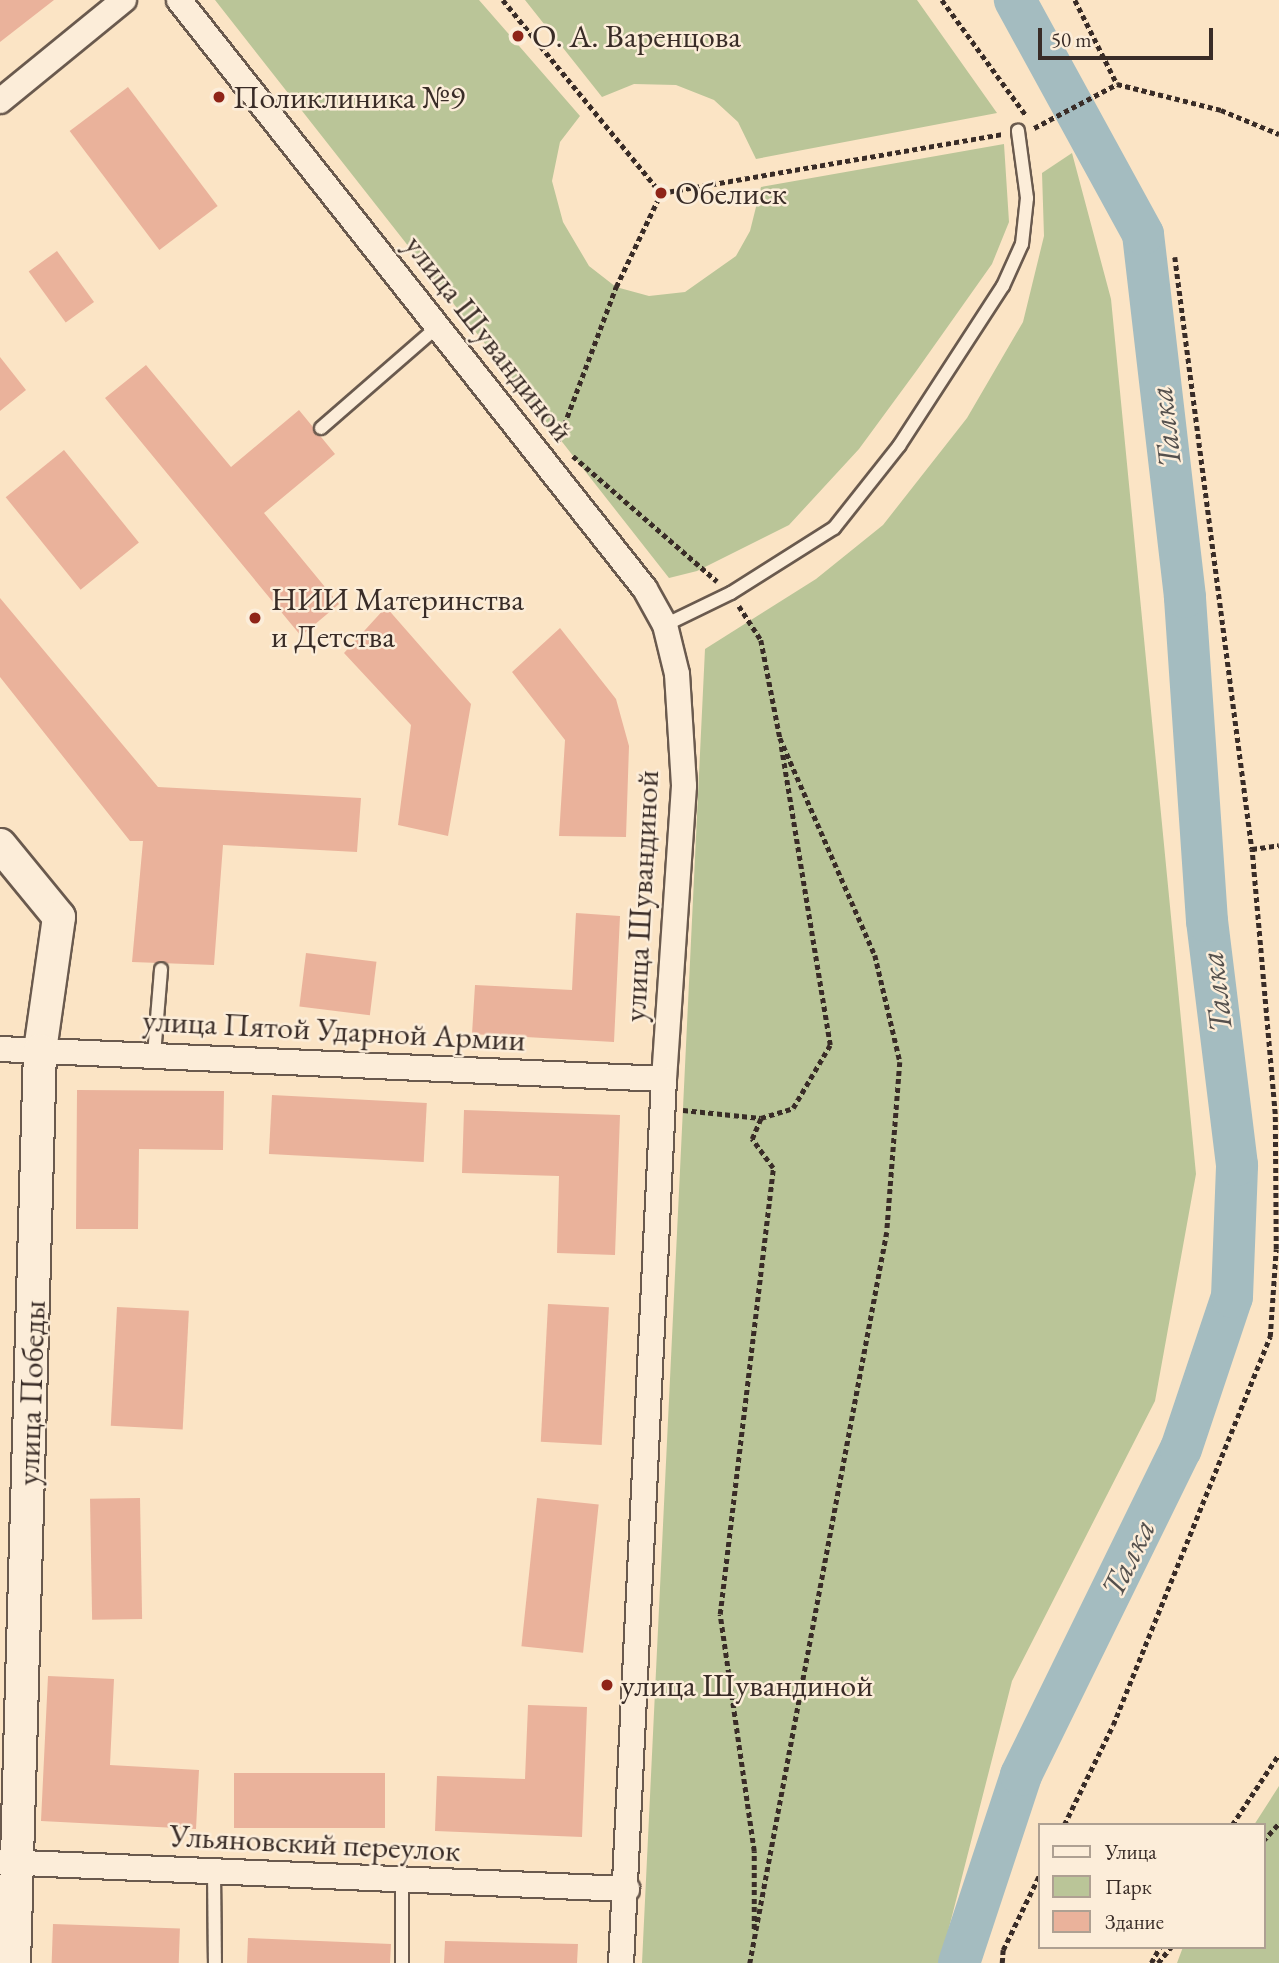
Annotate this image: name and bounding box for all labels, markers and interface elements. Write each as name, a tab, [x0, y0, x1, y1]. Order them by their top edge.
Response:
scale bar	[1041, 14, 1216, 58]
place label: О. А. Варенцова	[532, 17, 741, 55]
text: 50 m	[1051, 26, 1092, 53]
marker: О. А. Варенцова	[510, 28, 526, 44]
place label: Поликлиника №9	[233, 78, 465, 116]
marker: Поликлиника №9	[211, 89, 227, 105]
place label: Обелиск	[675, 174, 787, 212]
marker: Обелиск	[653, 185, 669, 201]
street label: улица Шувандиной	[396, 227, 582, 449]
water label: Талка	[1140, 384, 1190, 470]
place label: НИИ Материнства и Детства	[271, 581, 524, 656]
marker: НИИ Материнства и Детства	[245, 608, 265, 628]
street label: улица Шувандиной	[615, 769, 667, 1023]
water label: Талка	[1191, 949, 1241, 1035]
street label: улица Пятой Ударной Армии	[142, 1001, 526, 1059]
street label: улица Победы	[9, 1300, 53, 1486]
water label: Талка	[1092, 1513, 1164, 1603]
place label: улица Шувандиной	[621, 1666, 873, 1704]
marker: улица Шувандиной	[599, 1677, 615, 1693]
street label: Ульяновский переулок	[169, 1816, 461, 1870]
legend	[1038, 1823, 1265, 1949]
text: Улица	[1105, 1838, 1157, 1865]
text: Парк	[1105, 1873, 1152, 1900]
text: Здание	[1105, 1908, 1164, 1935]

